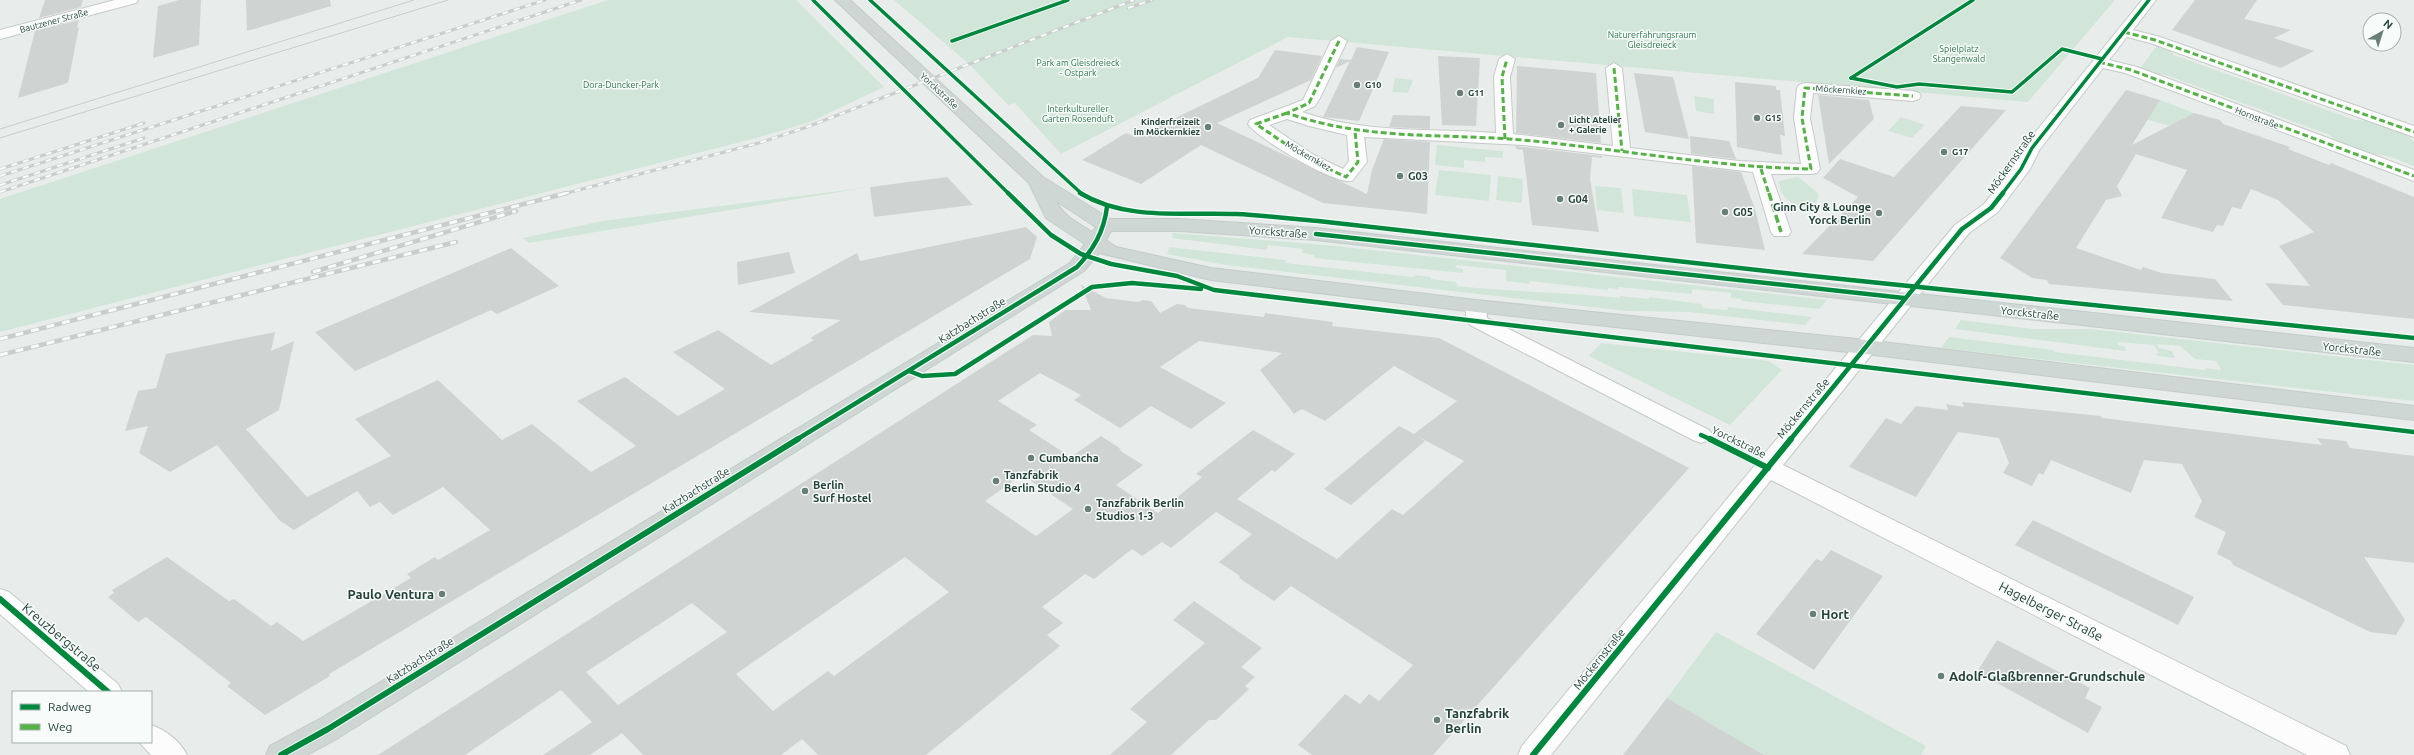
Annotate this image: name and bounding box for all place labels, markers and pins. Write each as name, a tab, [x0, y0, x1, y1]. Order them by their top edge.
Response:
marker: G10	[1352, 80, 1362, 90]
place label: G10	[1365, 80, 1381, 90]
marker: G11	[1455, 88, 1465, 98]
place label: G11	[1468, 88, 1484, 98]
marker: G15	[1752, 113, 1762, 123]
place label: G15	[1765, 113, 1781, 123]
place label: Licht Atelier + Galerie	[1569, 115, 1622, 135]
place label: Kinderfreizeit im Möckernkiez	[1134, 117, 1201, 137]
marker: Licht Atelier + Galerie	[1556, 120, 1566, 130]
marker: Kinderfreizeit im Möckernkiez	[1203, 122, 1213, 132]
marker: G17	[1939, 147, 1949, 157]
place label: G17	[1952, 147, 1968, 157]
place label: G03	[1408, 170, 1428, 182]
marker: G03	[1395, 171, 1405, 181]
place label: G04	[1568, 193, 1588, 205]
marker: G04	[1555, 194, 1565, 204]
place label: Ginn City & Lounge Yorck Berlin	[1773, 201, 1871, 226]
place label: G05	[1733, 206, 1753, 218]
marker: G05	[1720, 207, 1730, 217]
marker: Ginn City & Lounge Yorck Berlin	[1874, 208, 1884, 218]
place label: Cumbancha	[1039, 452, 1099, 464]
marker: Cumbancha	[1026, 453, 1036, 463]
place label: Tanzfabrik Berlin Studio 4	[1004, 469, 1080, 494]
marker: Tanzfabrik Berlin Studio 4	[991, 476, 1001, 486]
place label: Berlin Surf Hostel	[813, 479, 872, 504]
marker: Berlin Surf Hostel	[800, 486, 810, 496]
place label: Tanzfabrik Berlin Studios 1-3	[1096, 497, 1184, 522]
marker: Tanzfabrik Berlin Studios 1-3	[1083, 504, 1093, 514]
place label: Paulo Ventura	[347, 587, 434, 601]
marker: Paulo Ventura	[437, 589, 447, 599]
place label: Hort	[1821, 607, 1850, 621]
marker: Hort	[1808, 609, 1818, 619]
place label: Adolf-Glaßbrenner-Grundschule	[1949, 669, 2145, 683]
marker: Adolf-Glaßbrenner-Grundschule	[1936, 671, 1946, 681]
place label: Tanzfabrik Berlin	[1445, 706, 1510, 735]
marker: Tanzfabrik Berlin	[1432, 715, 1442, 725]

